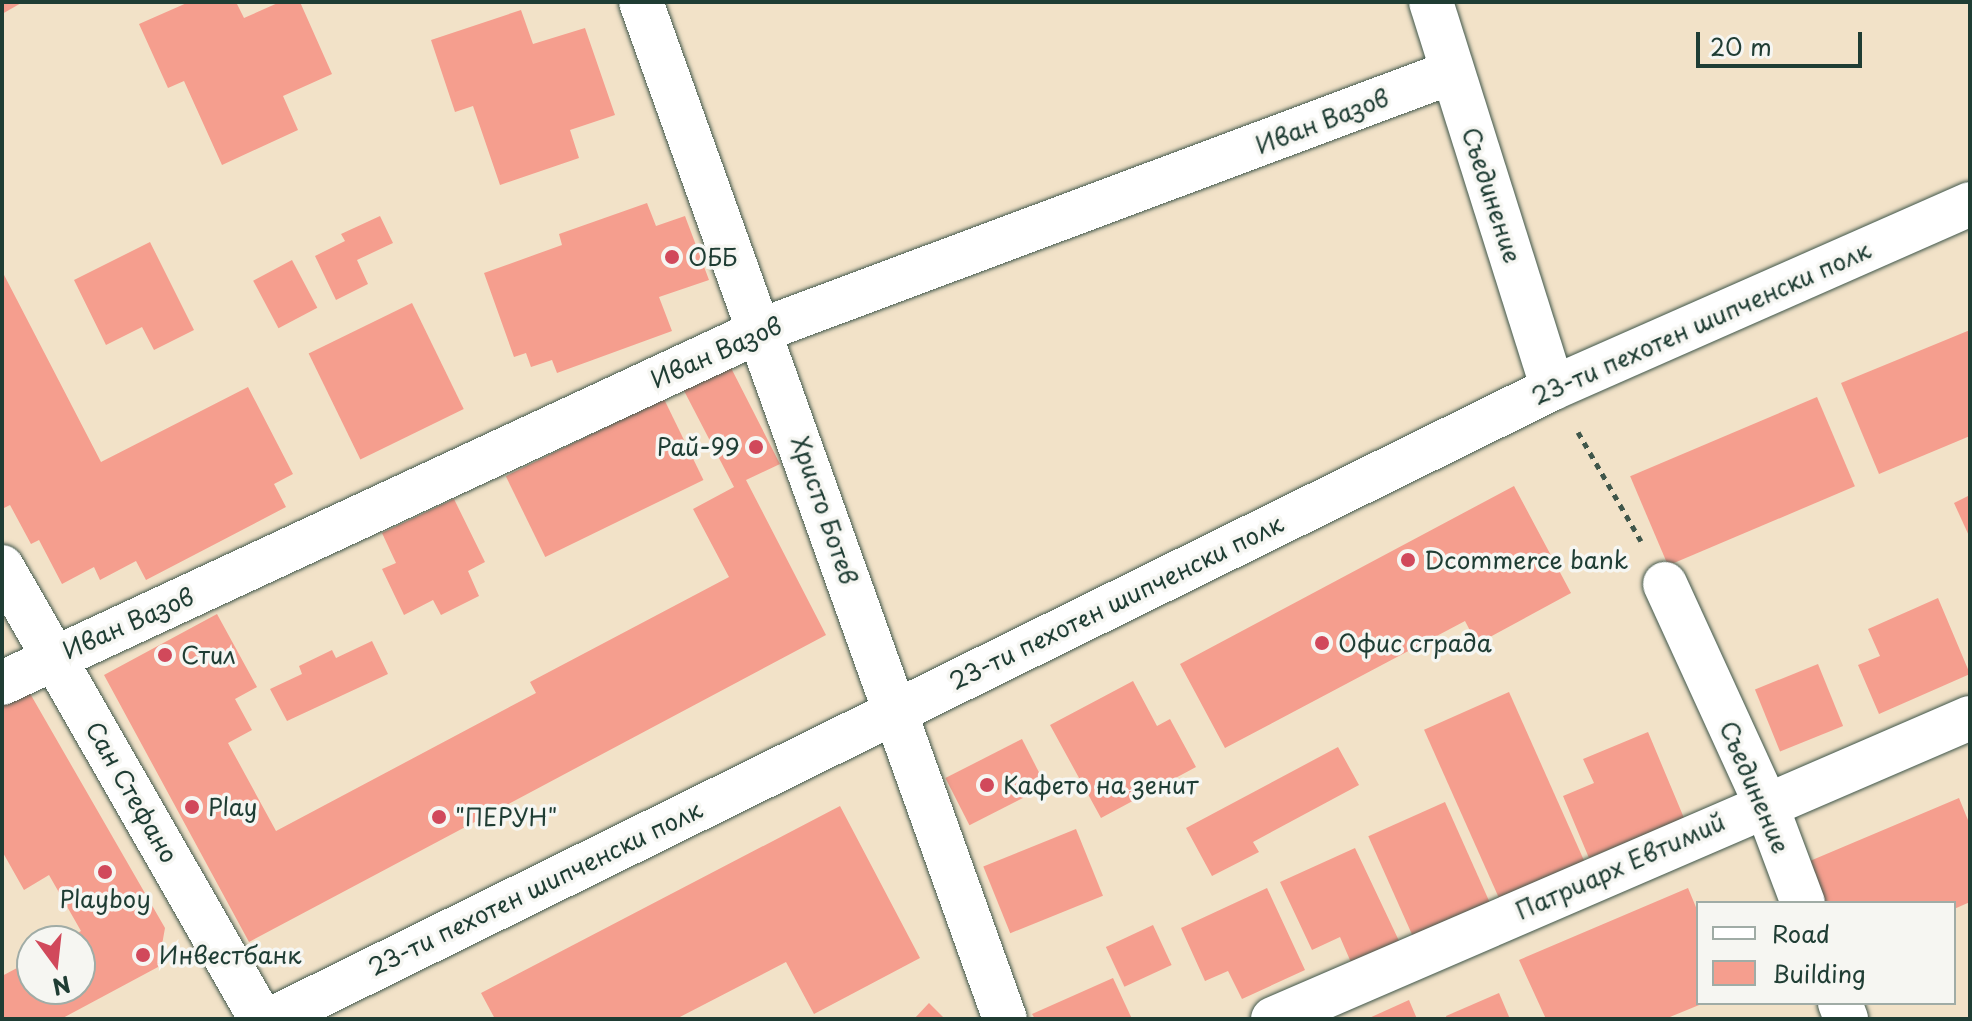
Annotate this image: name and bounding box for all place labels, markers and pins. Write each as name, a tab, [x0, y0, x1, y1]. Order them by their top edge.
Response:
place label: ОББ	[688, 243, 738, 271]
marker: ОББ	[663, 248, 681, 266]
place label: Рай-99	[657, 433, 740, 461]
marker: Рай-99	[747, 438, 765, 456]
place label: Dcommerce bank	[1424, 546, 1628, 574]
marker: Dcommerce bank	[1399, 551, 1417, 569]
place label: Офис сграда	[1338, 629, 1492, 657]
marker: Офис сграда	[1313, 634, 1331, 652]
place label: Стил	[181, 641, 236, 669]
marker: Стил	[156, 646, 174, 664]
place label: Кафето на зенит	[1003, 771, 1200, 799]
marker: Кафето на зенит	[978, 776, 996, 794]
place label: Play	[208, 793, 257, 821]
marker: Play	[183, 798, 201, 816]
place label: "ПЕРУН"	[455, 803, 557, 831]
marker: "ПЕРУН"	[430, 808, 448, 826]
marker: Playboy	[96, 863, 114, 881]
place label: Playboy	[59, 885, 151, 913]
place label: Инвестбанк	[159, 941, 302, 969]
marker: Инвестбанк	[134, 946, 152, 964]

